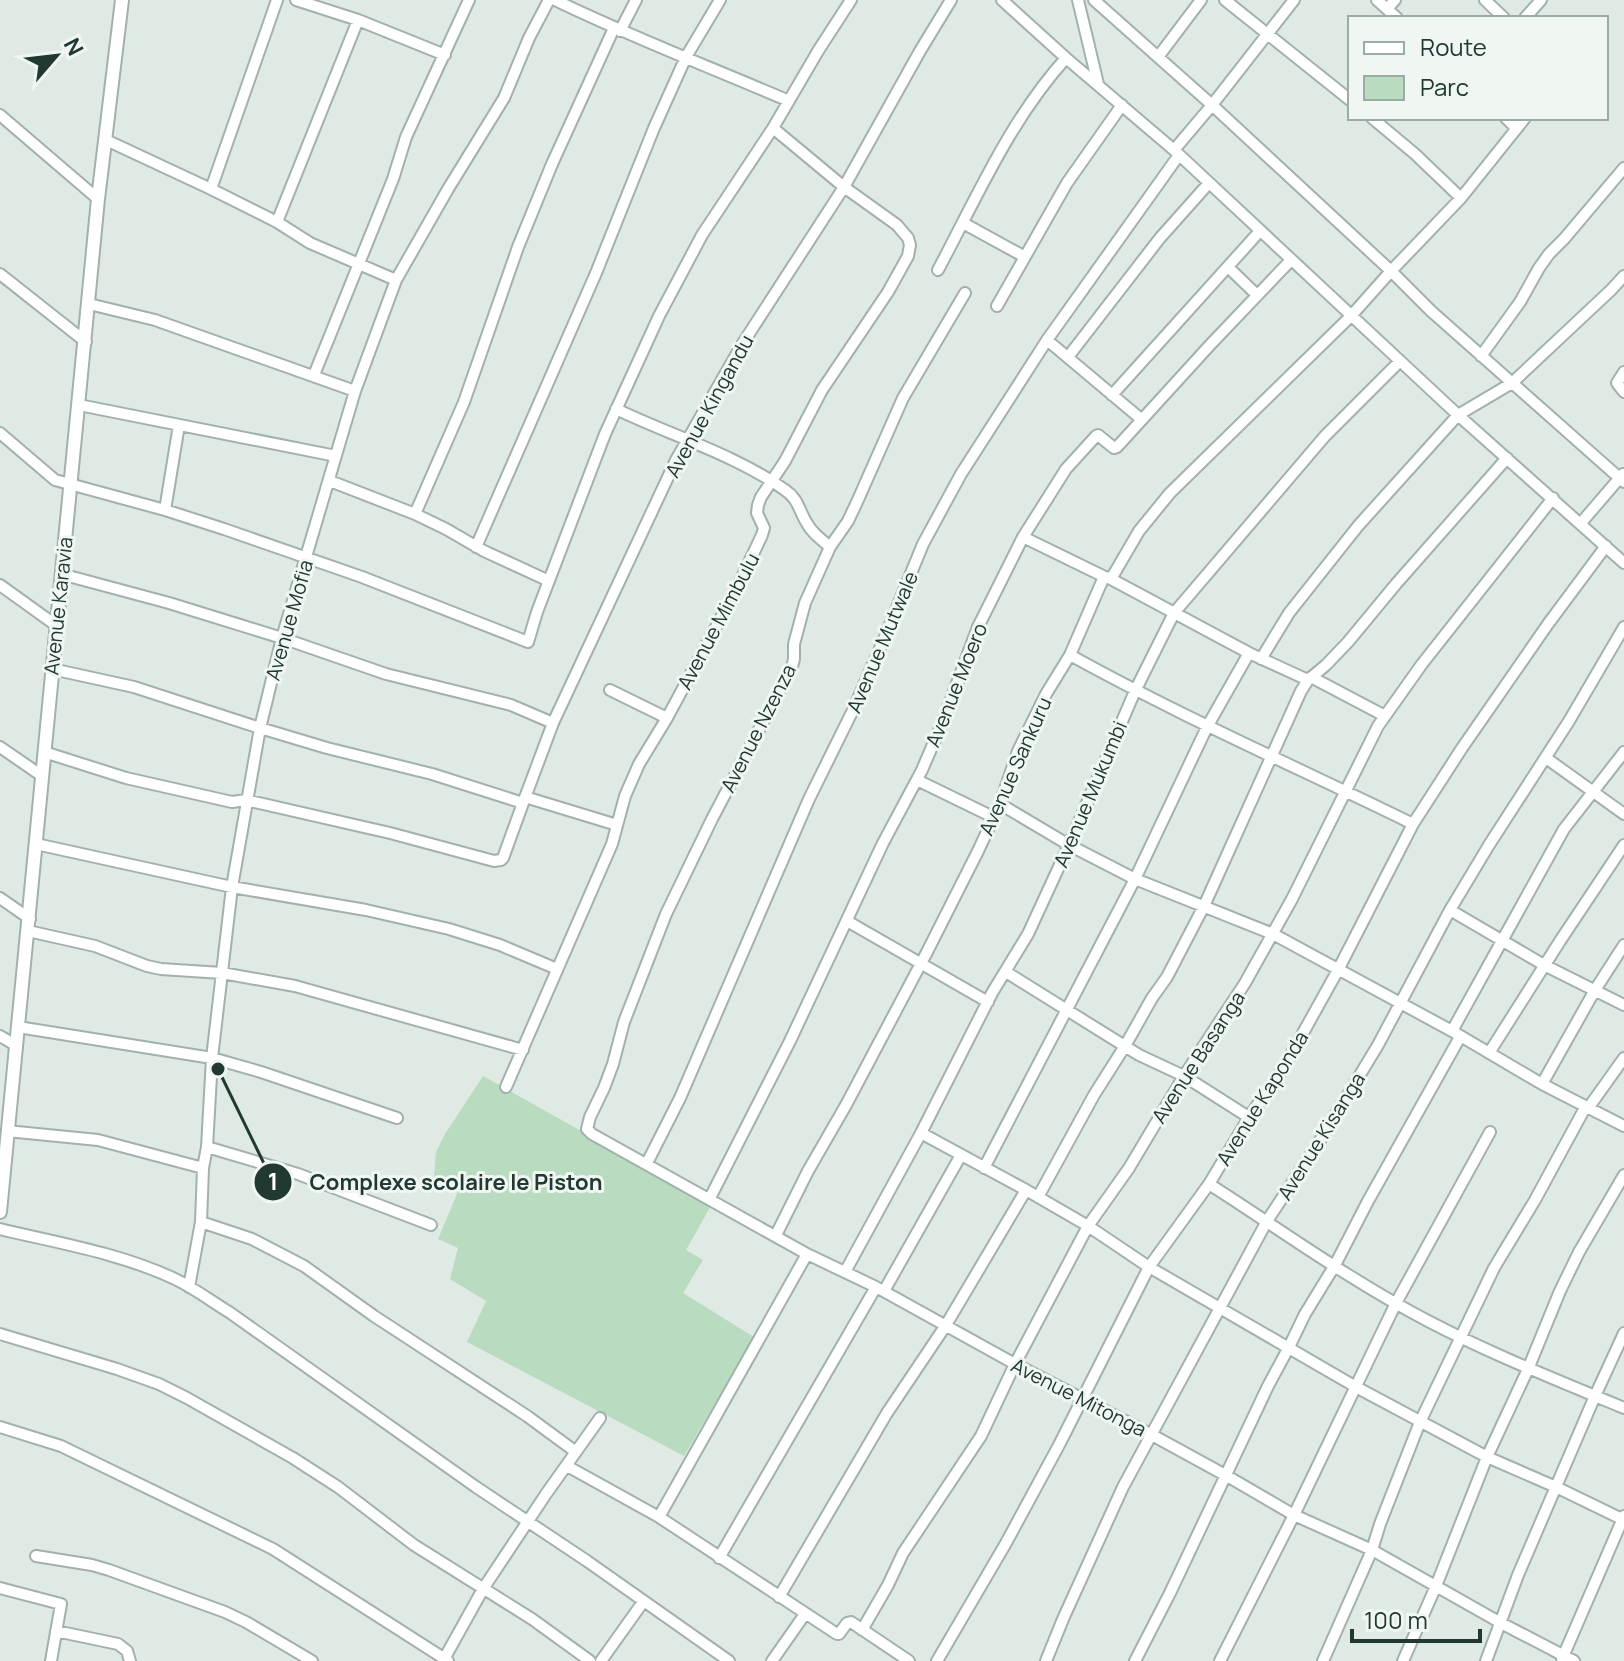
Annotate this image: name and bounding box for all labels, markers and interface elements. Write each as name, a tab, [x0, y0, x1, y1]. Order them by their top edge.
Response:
north arrow	[16, 16, 96, 96]
legend	[1348, 16, 1608, 120]
text: Route	[1420, 30, 1487, 63]
text: N	[57, 33, 91, 61]
text: Parc	[1420, 70, 1469, 103]
street label: Avenue Kingandu	[659, 330, 759, 482]
street label: Avenue Karavia	[37, 536, 79, 676]
street label: Avenue Mimbulu	[671, 548, 765, 694]
street label: Avenue Mofia	[259, 557, 319, 683]
street label: Avenue Mutwale	[840, 567, 924, 717]
street label: Avenue Moero	[919, 619, 993, 751]
street label: Avenue Nzenza	[714, 659, 802, 797]
street label: Avenue Sankuru	[972, 693, 1058, 839]
street label: Avenue Mukumbi	[1047, 717, 1133, 871]
street label: Avenue Basanga	[1145, 986, 1251, 1128]
street label: Avenue Kaponda	[1210, 1026, 1314, 1170]
street label: Avenue Kisanga	[1271, 1067, 1371, 1205]
callout: Complexe scolaire le Piston	[253, 1159, 618, 1205]
text: 1	[268, 1164, 278, 1197]
text: Complexe scolaire le Piston	[310, 1167, 602, 1197]
street label: Avenue Mitonga	[1007, 1351, 1151, 1443]
scale bar	[1352, 1593, 1480, 1643]
text: 100 m	[1364, 1603, 1428, 1636]

